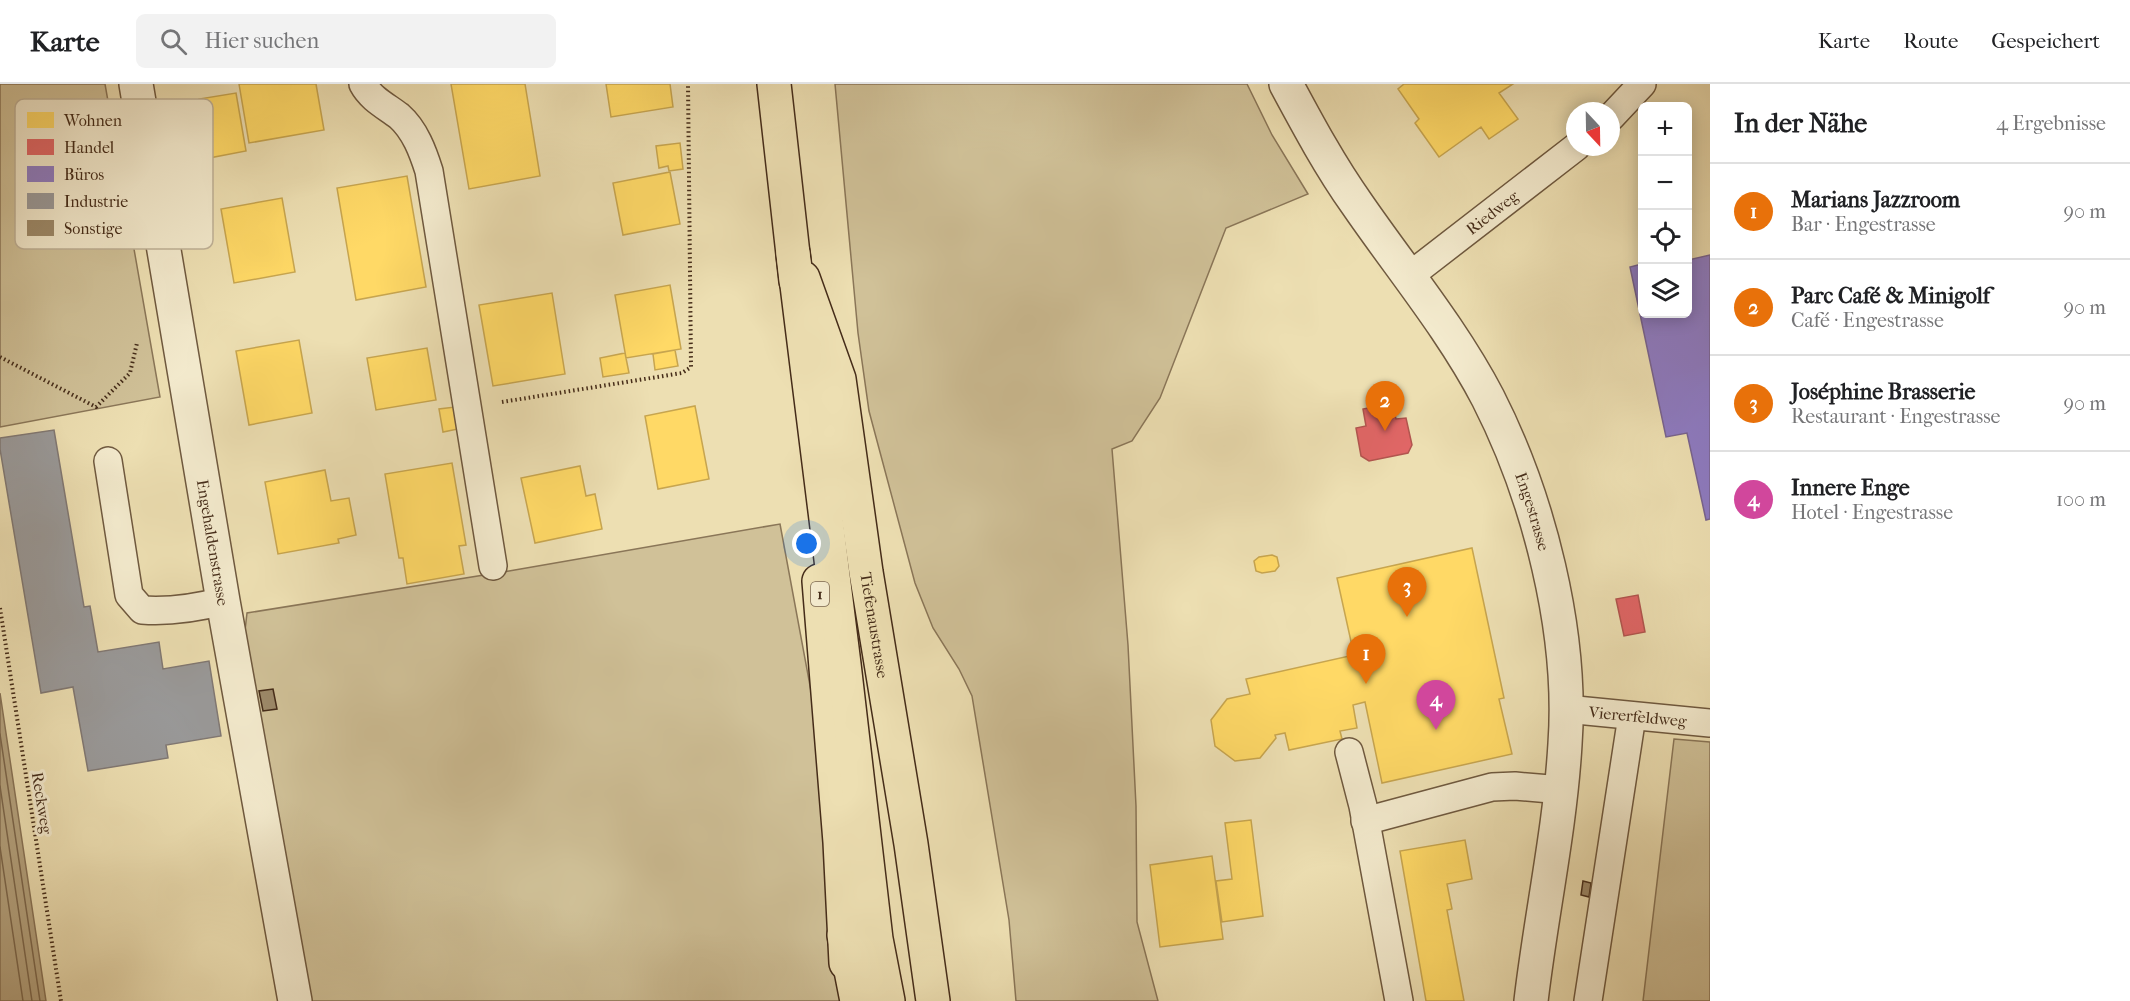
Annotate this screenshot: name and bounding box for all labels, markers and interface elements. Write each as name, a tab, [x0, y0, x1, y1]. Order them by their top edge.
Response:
search box	[136, 14, 556, 68]
text: Karte	[30, 25, 100, 58]
icon: search	[157, 25, 190, 58]
text: Hier suchen	[205, 28, 319, 54]
text: Karte	[1818, 29, 1870, 53]
text: Route	[1903, 29, 1958, 53]
text: Gespeichert	[1991, 29, 2100, 53]
legend	[15, 99, 213, 249]
north arrow	[1566, 102, 1620, 156]
map controls	[1638, 102, 1692, 318]
button: +	[1638, 102, 1692, 156]
text: In der Nähe	[1734, 108, 1867, 139]
text: Wohnen	[63, 111, 123, 130]
text: 4 Ergebnisse	[1996, 112, 2106, 135]
text: Handel	[64, 138, 115, 157]
button: −	[1638, 156, 1692, 210]
text: Büros	[64, 165, 104, 184]
street label: Riedweg	[1462, 186, 1522, 238]
text: Marians Jazzroom	[1791, 187, 1960, 213]
text: Industrie	[64, 192, 128, 211]
text: 1	[1750, 200, 1757, 223]
text: 90 m	[2064, 200, 2106, 223]
button: locate	[1638, 210, 1692, 264]
text: Bar · Engestrasse	[1791, 213, 1936, 236]
text: Sonstige	[64, 219, 122, 238]
button: layers	[1638, 264, 1692, 318]
text: Parc Café & Minigolf	[1791, 283, 1990, 309]
text: 2	[1748, 296, 1759, 319]
text: 90 m	[2064, 296, 2106, 319]
text: Café · Engestrasse	[1791, 309, 1944, 332]
text: Joséphine Brasserie	[1791, 379, 1975, 405]
pin: 2	[1366, 382, 1404, 431]
text: 3	[1749, 392, 1758, 415]
text: 90 m	[2064, 392, 2106, 415]
text: Restaurant · Engestrasse	[1791, 405, 2000, 428]
street label: Engestrasse	[1512, 470, 1554, 553]
text: Innere Enge	[1791, 475, 1910, 501]
street label: Engehaldenstrasse	[193, 478, 233, 607]
text: 4	[1748, 488, 1759, 511]
text: 100 m	[2056, 488, 2106, 511]
text: Hotel · Engestrasse	[1791, 501, 1953, 524]
your location	[792, 529, 821, 558]
pin: 3	[1388, 568, 1426, 617]
street label: Tiefenaustrasse	[857, 571, 893, 680]
road number: 1	[811, 582, 829, 606]
pin: 1	[1346, 634, 1386, 684]
pin: 4	[1416, 680, 1456, 730]
street label: Viererfeldweg	[1587, 702, 1688, 730]
street label: Reckweg	[28, 771, 56, 836]

